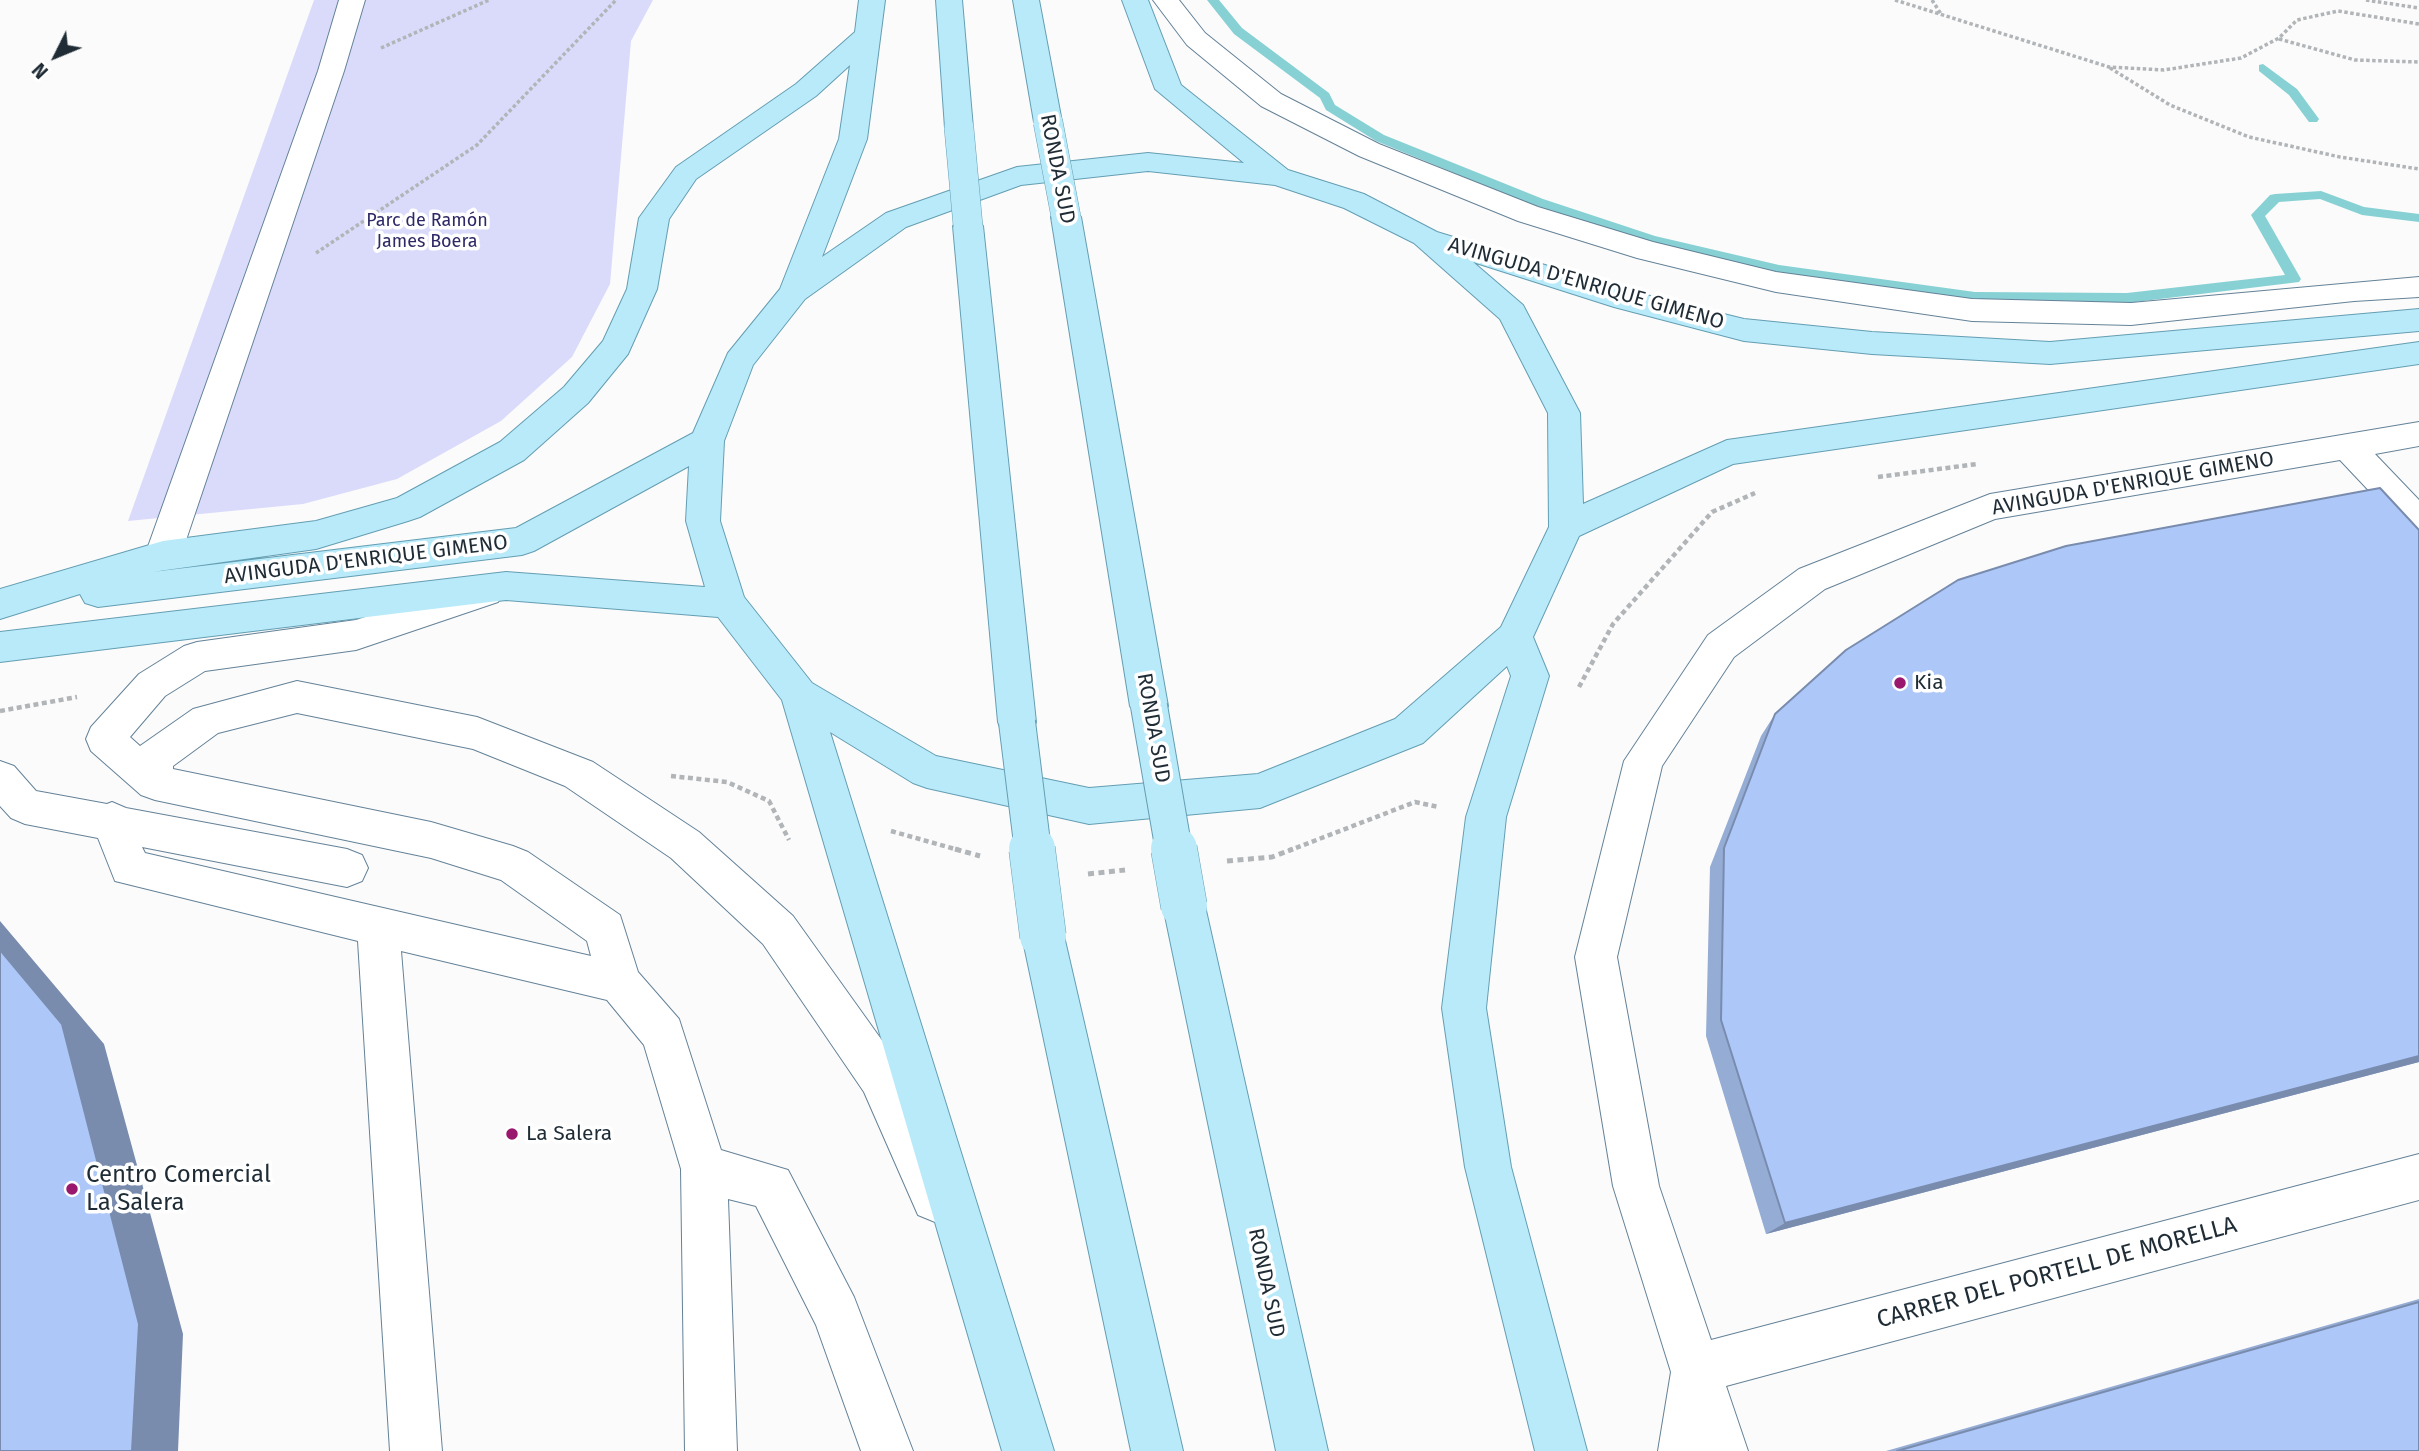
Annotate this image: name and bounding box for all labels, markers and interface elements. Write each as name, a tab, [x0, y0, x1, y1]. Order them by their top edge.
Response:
north arrow	[21, 21, 91, 91]
text: N	[28, 58, 53, 83]
street label: RONDA SUD	[1034, 112, 1080, 226]
park label: Parc de Ramón James Boera	[366, 210, 488, 252]
street label: AVINGUDA D'ENRIQUE GIMENO	[1445, 233, 1727, 335]
street label: AVINGUDA D'ENRIQUE GIMENO	[1990, 447, 2276, 521]
street label: AVINGUDA D'ENRIQUE GIMENO	[223, 530, 509, 590]
place label: Kia	[1914, 670, 1944, 696]
street label: RONDA SUD	[1131, 671, 1175, 785]
marker: Kia	[1892, 675, 1908, 691]
place label: La Salera	[526, 1121, 612, 1147]
marker: La Salera	[504, 1126, 520, 1142]
place label: Centro Comercial La Salera	[86, 1161, 271, 1217]
marker: Centro Comercial La Salera	[64, 1181, 80, 1197]
street label: CARRER DEL PORTELL DE MORELLA	[1874, 1211, 2240, 1335]
street label: RONDA SUD	[1242, 1226, 1290, 1340]

